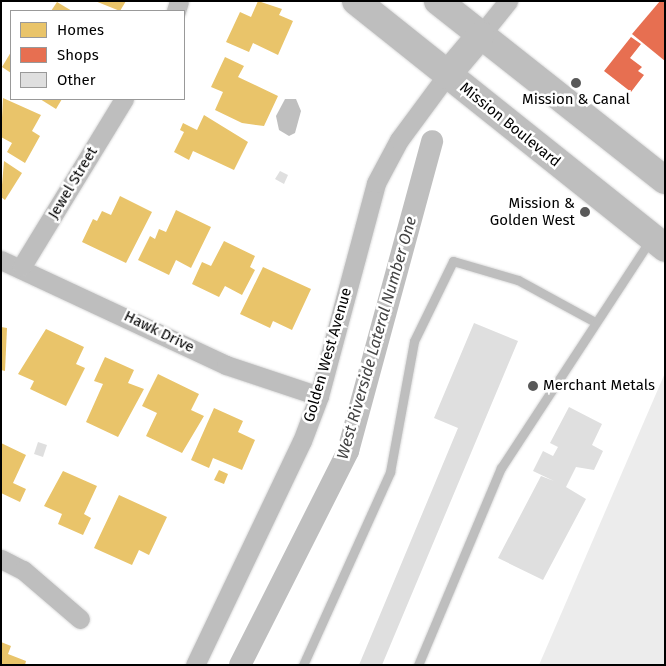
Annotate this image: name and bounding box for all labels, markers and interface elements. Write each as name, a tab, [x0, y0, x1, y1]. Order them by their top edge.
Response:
legend	[10, 10, 185, 100]
text: Homes	[57, 21, 104, 39]
text: Shops	[57, 46, 99, 64]
text: Other	[57, 71, 96, 89]
marker: Mission & Canal	[570, 77, 582, 89]
street label: Mission Boulevard	[456, 79, 564, 171]
place label: Mission & Canal	[522, 91, 630, 109]
street label: Jewel Street	[44, 144, 102, 222]
place label: Mission & Golden West	[490, 194, 575, 229]
marker: Mission & Golden West	[579, 206, 591, 218]
water label: West Riverside Lateral Number One	[333, 214, 421, 462]
street label: Golden West Avenue	[300, 286, 356, 424]
street label: Hawk Drive	[121, 307, 197, 357]
place label: Merchant Metals	[543, 377, 655, 395]
marker: Merchant Metals	[527, 380, 539, 392]

